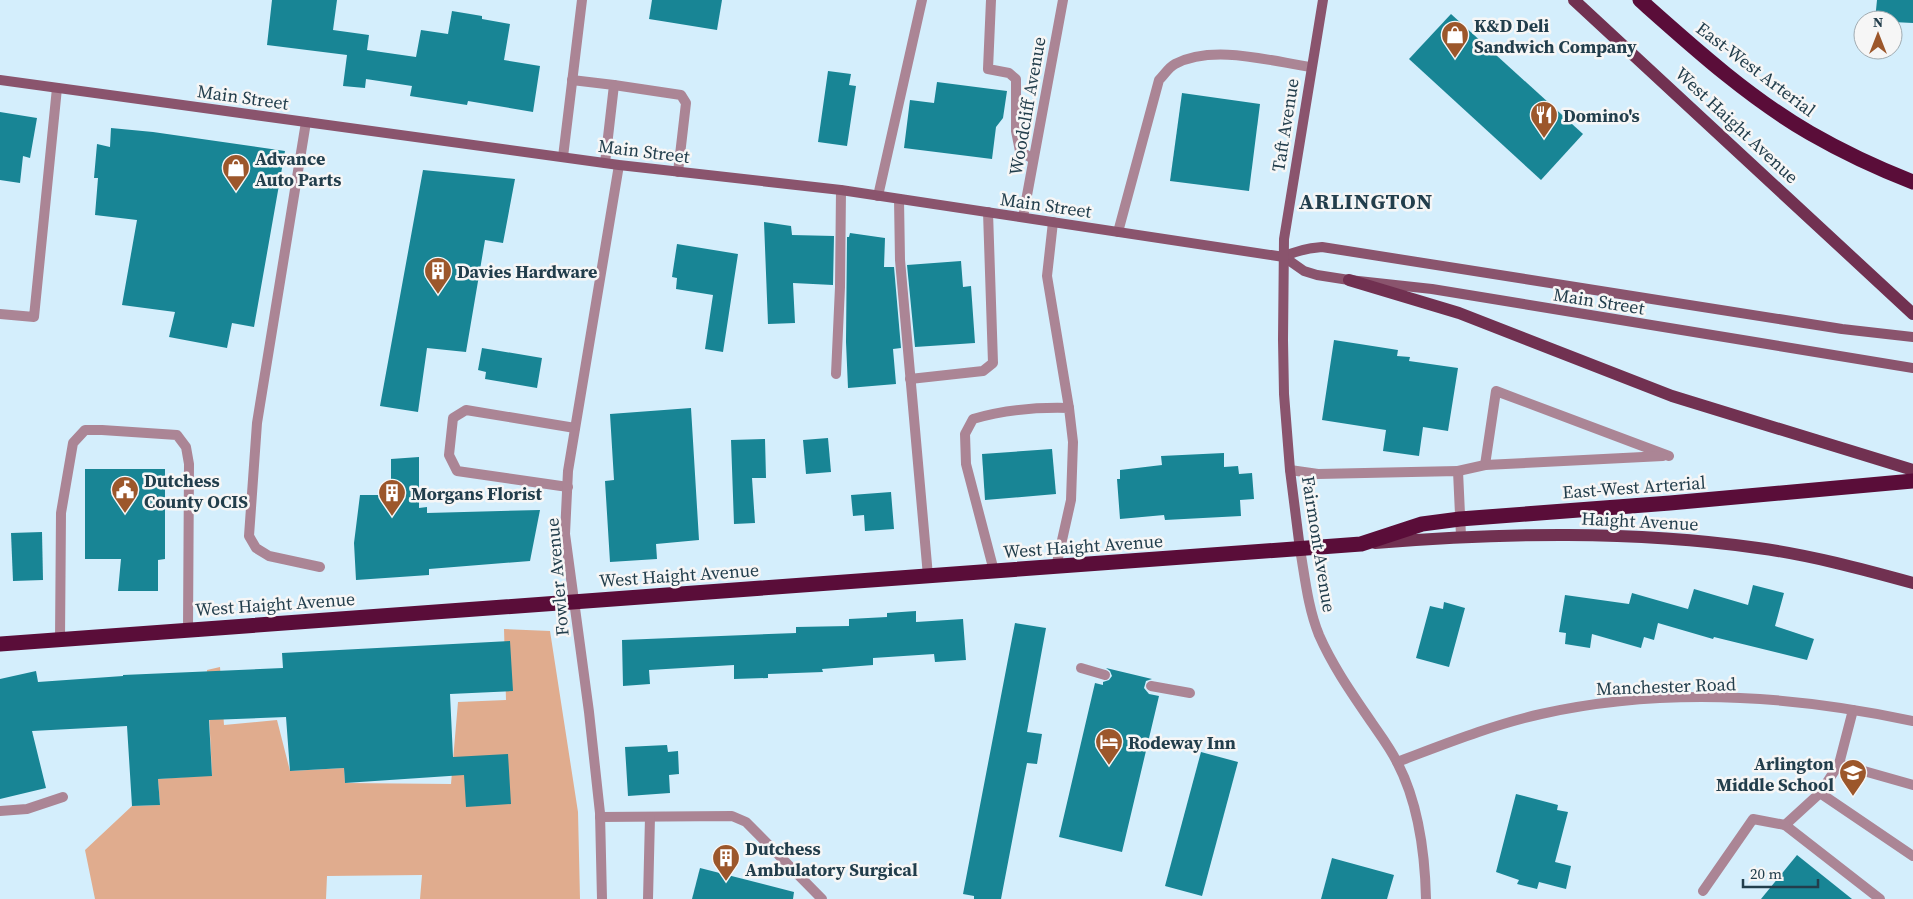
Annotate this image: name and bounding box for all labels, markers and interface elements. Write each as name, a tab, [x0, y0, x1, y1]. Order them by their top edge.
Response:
north arrow	[1853, 10, 1903, 60]
text: N	[1873, 12, 1883, 32]
place label: K&D Deli Sandwich Company	[1474, 13, 1637, 59]
street label: East-West Arterial	[1691, 16, 1821, 122]
shop icon: K&D Deli Sandwich Company	[1440, 20, 1470, 59]
street label: Woodcliff Avenue	[1002, 35, 1052, 177]
street label: West Haight Avenue	[1670, 61, 1804, 189]
street label: Taft Avenue	[1265, 77, 1305, 173]
street label: Main Street	[196, 78, 290, 116]
restaurant icon: Domino's	[1529, 100, 1559, 139]
place label: Domino's	[1563, 103, 1640, 128]
street label: Main Street	[597, 133, 691, 169]
place label: Advance Auto Parts	[255, 146, 341, 192]
shop icon: Advance Auto Parts	[221, 153, 251, 192]
street label: Main Street	[999, 186, 1093, 224]
district label: ARLINGTON	[1299, 186, 1433, 216]
building icon: Davies Hardware	[423, 256, 453, 295]
place label: Davies Hardware	[457, 259, 597, 284]
street label: Main Street	[1552, 281, 1647, 321]
place label: Dutchess County OCIS	[144, 468, 248, 514]
street label: East-West Arterial	[1562, 470, 1706, 504]
street label: Fairmont Avenue	[1296, 474, 1342, 614]
public building icon: Dutchess County OCIS	[110, 475, 140, 514]
building icon: Morgans Florist	[377, 478, 407, 517]
place label: Morgans Florist	[411, 481, 543, 506]
street label: Haight Avenue	[1581, 505, 1699, 537]
street label: Fowler Avenue	[539, 517, 575, 637]
street label: West Haight Avenue	[1002, 528, 1164, 564]
street label: West Haight Avenue	[598, 557, 760, 593]
street label: West Haight Avenue	[194, 586, 356, 622]
street label: Manchester Road	[1596, 671, 1736, 701]
hotel icon: Rodeway Inn	[1094, 727, 1124, 766]
place label: Rodeway Inn	[1128, 730, 1236, 755]
place label: Arlington Middle School	[1716, 751, 1834, 797]
school or university icon: Arlington Middle School	[1838, 758, 1868, 797]
place label: Dutchess Ambulatory Surgical	[745, 836, 918, 882]
building icon: Dutchess Ambulatory Surgical	[711, 843, 741, 882]
scale bar	[1743, 856, 1818, 888]
text: 20 m	[1750, 863, 1782, 884]

